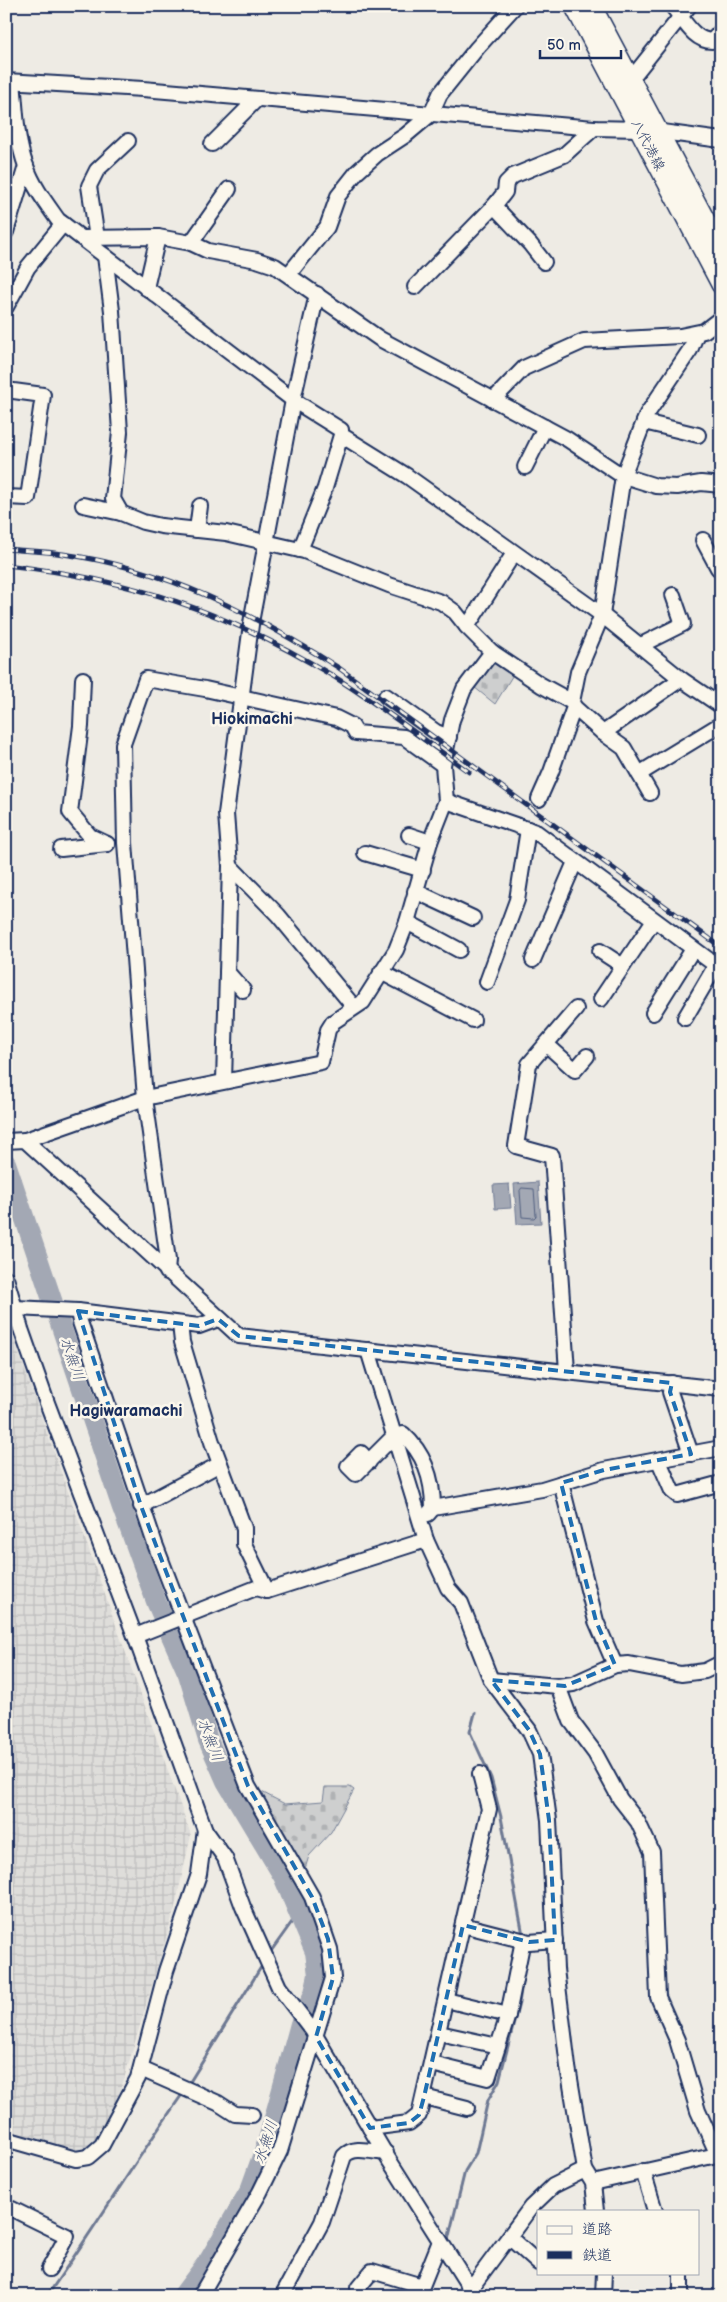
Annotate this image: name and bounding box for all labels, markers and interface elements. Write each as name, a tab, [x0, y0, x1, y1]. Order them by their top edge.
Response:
scale bar	[540, 28, 621, 60]
text: 50 m	[547, 36, 581, 55]
street label: 八代港線	[627, 116, 669, 174]
district label: Hiokimachi	[211, 710, 293, 729]
water label: 水無川	[56, 1335, 88, 1383]
district label: Hagiwaramachi	[70, 1402, 183, 1421]
water label: 水無川	[193, 1716, 227, 1764]
water label: 水無川	[250, 2118, 282, 2166]
legend	[537, 2210, 700, 2274]
text: 道路	[582, 2220, 612, 2239]
text: 鉄道	[582, 2246, 612, 2265]

